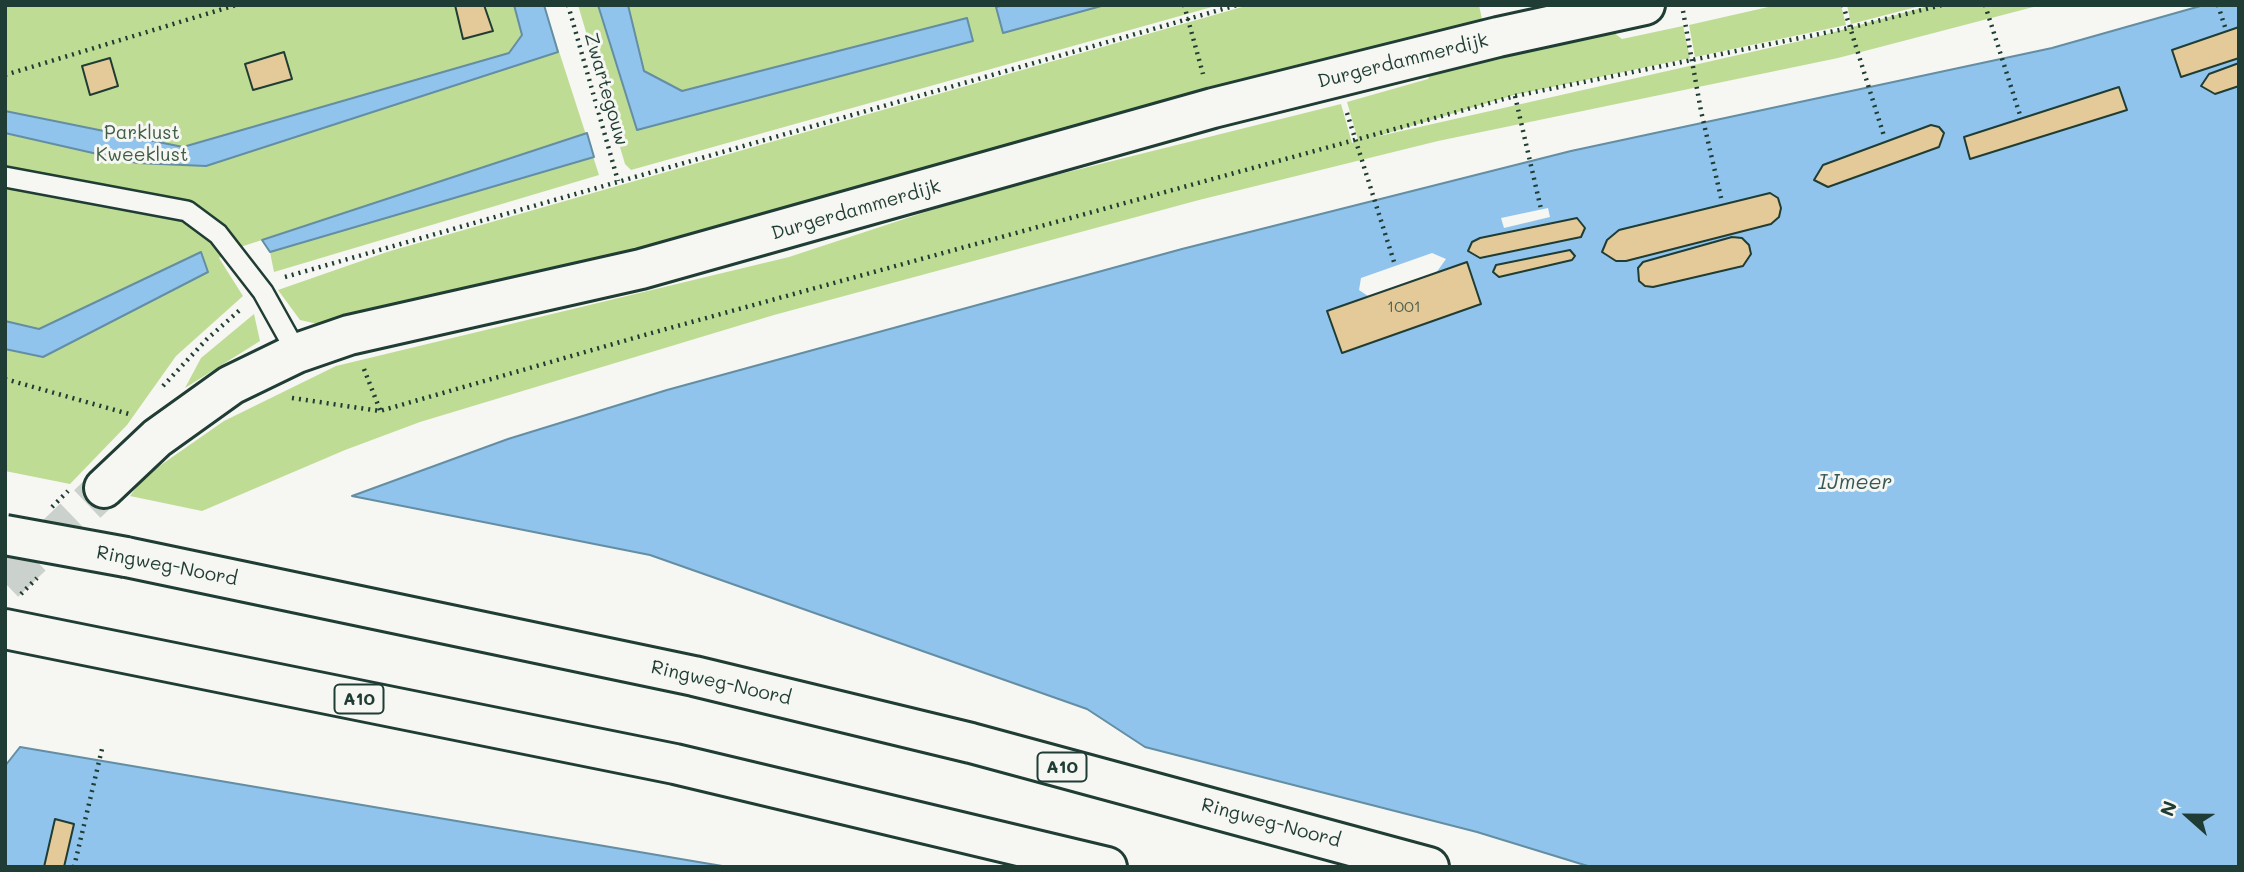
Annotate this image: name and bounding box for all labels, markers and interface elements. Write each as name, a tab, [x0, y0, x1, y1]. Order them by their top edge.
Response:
street label: Durgerdammerdijk	[1315, 29, 1491, 93]
street label: Zwartegouw	[579, 30, 633, 148]
park label: Parklust Kweeklust	[96, 122, 188, 166]
street label: Durgerdammerdijk	[769, 175, 943, 245]
house number: 1001	[1387, 297, 1421, 317]
water label: IJmeer	[1818, 470, 1892, 496]
street label: Ringweg-Noord	[95, 541, 239, 591]
street label: Ringweg-Noord	[649, 656, 793, 710]
road number: A10	[334, 684, 384, 714]
road number: A10	[1038, 752, 1086, 782]
north arrow	[2153, 781, 2223, 851]
street label: Ringweg-Noord	[1199, 793, 1343, 853]
text: N	[2154, 797, 2182, 820]

